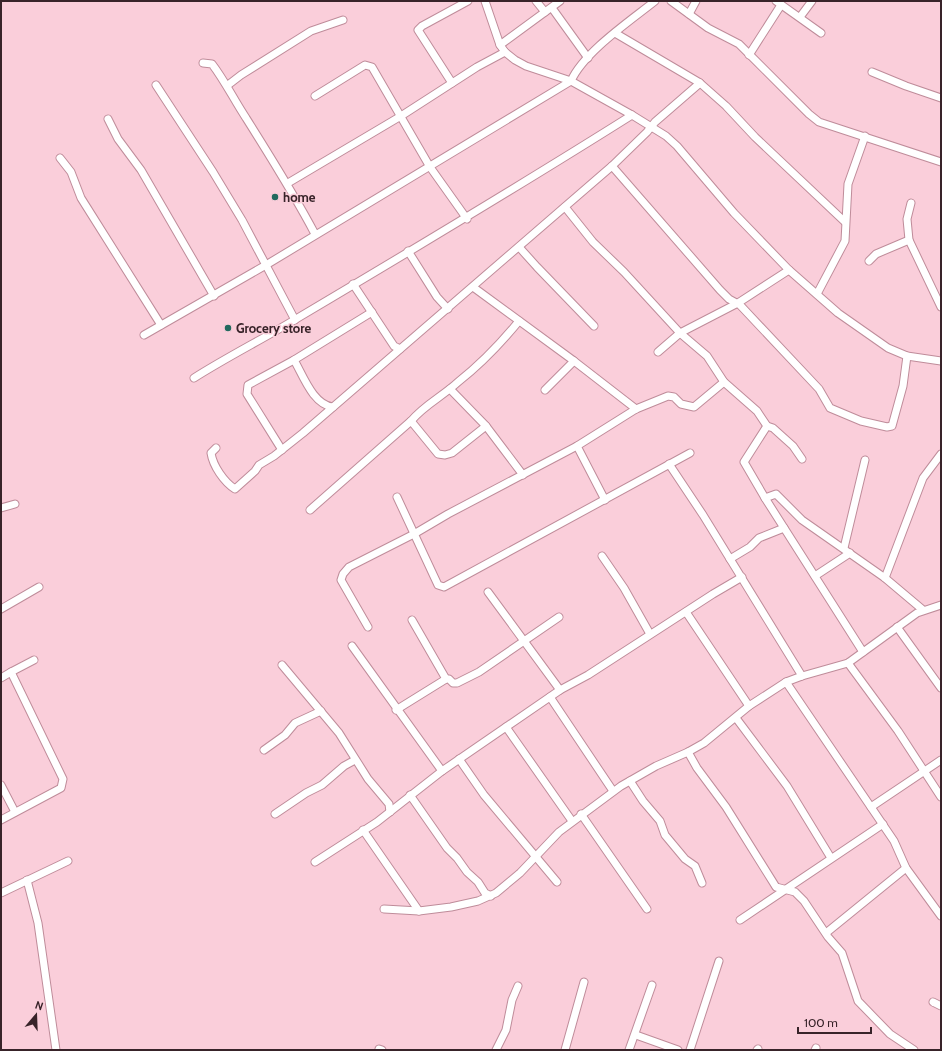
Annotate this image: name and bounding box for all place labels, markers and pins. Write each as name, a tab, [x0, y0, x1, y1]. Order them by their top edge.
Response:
place label: home	[283, 189, 316, 205]
marker: home	[270, 192, 280, 202]
place label: Grocery store	[236, 320, 311, 336]
marker: Grocery store	[223, 323, 233, 333]

